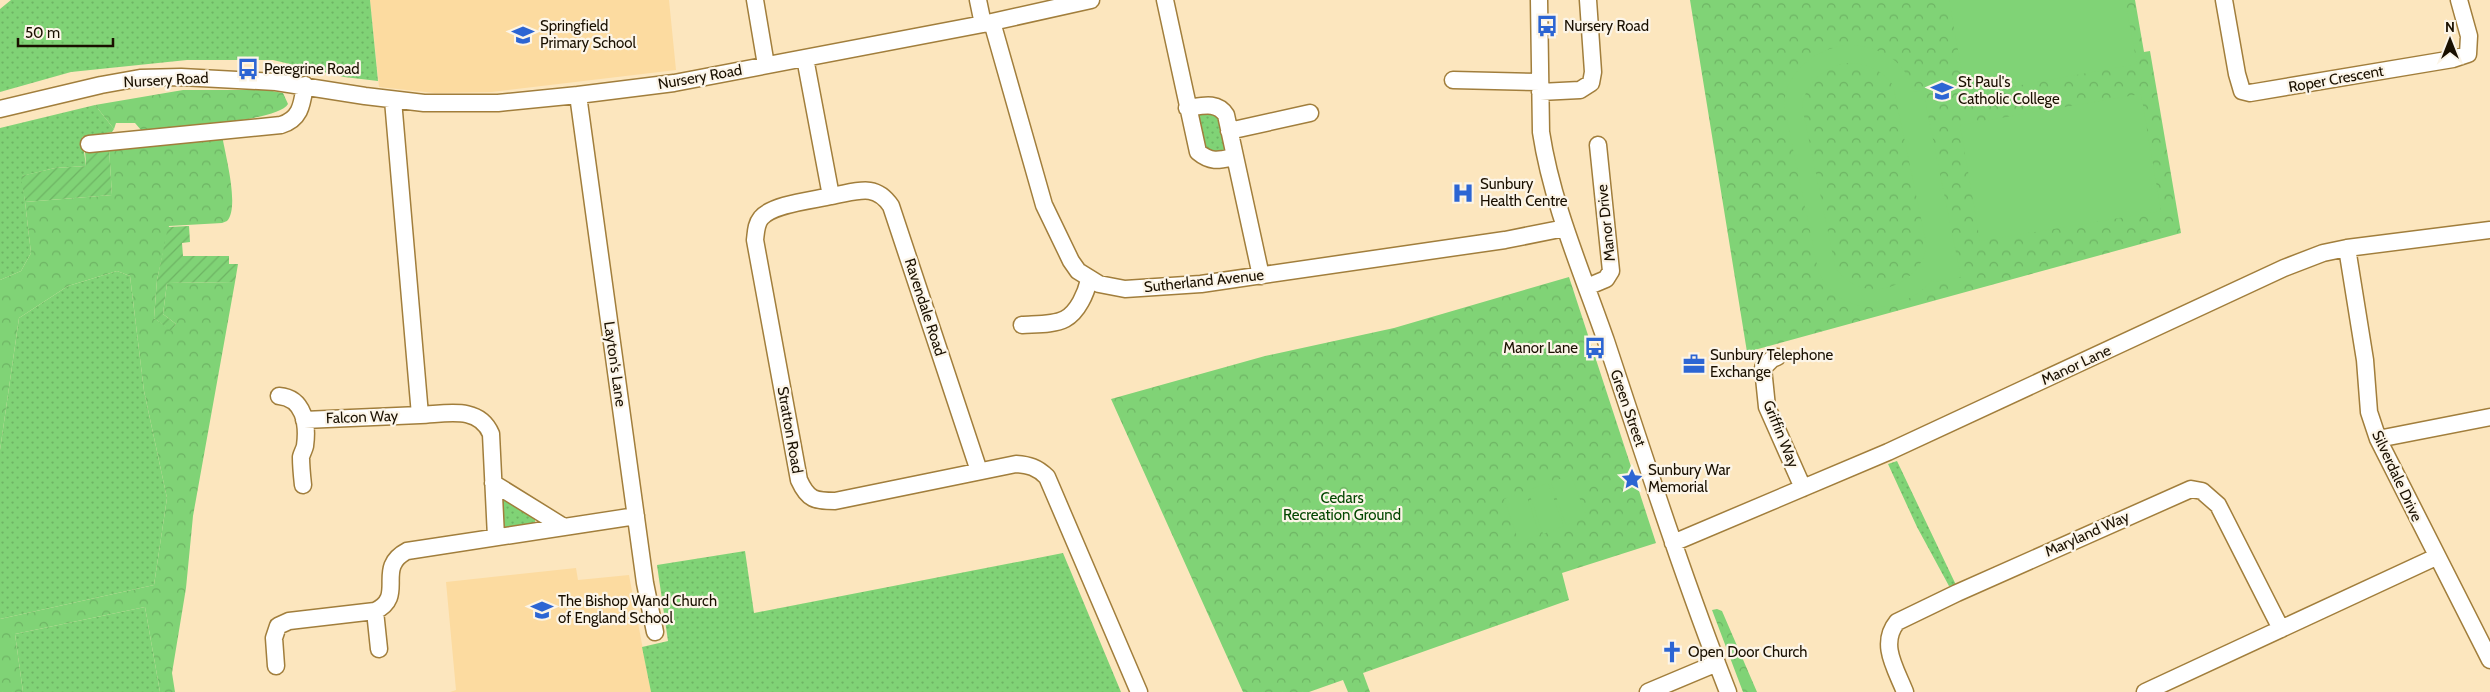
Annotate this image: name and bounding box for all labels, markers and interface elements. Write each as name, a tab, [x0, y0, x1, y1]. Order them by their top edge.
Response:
bus stop icon: Nursery Road	[1534, 13, 1560, 39]
scale bar	[18, 15, 112, 47]
north arrow	[2425, 15, 2475, 65]
place label: Springfield Primary School	[540, 17, 637, 52]
place label: Nursery Road	[1564, 17, 1649, 35]
text: N	[2445, 18, 2455, 36]
school or university icon: Springfield Primary School	[510, 22, 536, 48]
text: 50 m	[25, 24, 60, 42]
bus stop icon: Peregrine Road	[235, 56, 261, 82]
place label: Peregrine Road	[264, 60, 360, 78]
street label: Nursery Road	[657, 61, 743, 93]
street label: Roper Crescent	[2287, 62, 2385, 96]
street label: Nursery Road	[123, 69, 209, 91]
place label: St Paul's Catholic College	[1958, 73, 2060, 108]
school or university icon: St Paul's Catholic College	[1929, 78, 1955, 104]
place label: Sunbury Health Centre	[1480, 175, 1568, 210]
hospital icon: Sunbury Health Centre	[1450, 180, 1476, 206]
street label: Manor Drive	[1593, 183, 1619, 263]
street label: Ravendale Road	[901, 256, 949, 358]
street label: Sutherland Avenue	[1143, 266, 1265, 296]
street label: Layton's Lane	[600, 320, 630, 408]
bus stop icon: Manor Lane	[1582, 335, 1608, 361]
place label: Manor Lane	[1503, 339, 1578, 357]
street label: Manor Lane	[2038, 341, 2114, 389]
place label: Sunbury Telephone Exchange	[1710, 346, 1834, 381]
office icon: Sunbury Telephone Exchange	[1681, 351, 1707, 377]
street label: Green Street	[1606, 367, 1650, 449]
street label: Stratton Road	[774, 385, 806, 475]
street label: Griffin Way	[1759, 398, 1803, 471]
street label: Falcon Way	[325, 407, 399, 427]
street label: Silverdale Drive	[2368, 428, 2426, 525]
place label: Sunbury War Memorial	[1648, 461, 1731, 496]
place icon: Sunbury War Memorial	[1619, 466, 1645, 492]
park label: Cedars Recreation Ground	[1283, 489, 1401, 524]
street label: Maryland Way	[2042, 507, 2132, 561]
place label: The Bishop Wand Church of England School	[558, 592, 717, 627]
school or university icon: The Bishop Wand Church of England School	[529, 597, 555, 623]
church icon: Open Door Church	[1659, 639, 1685, 665]
place label: Open Door Church	[1688, 643, 1807, 661]

